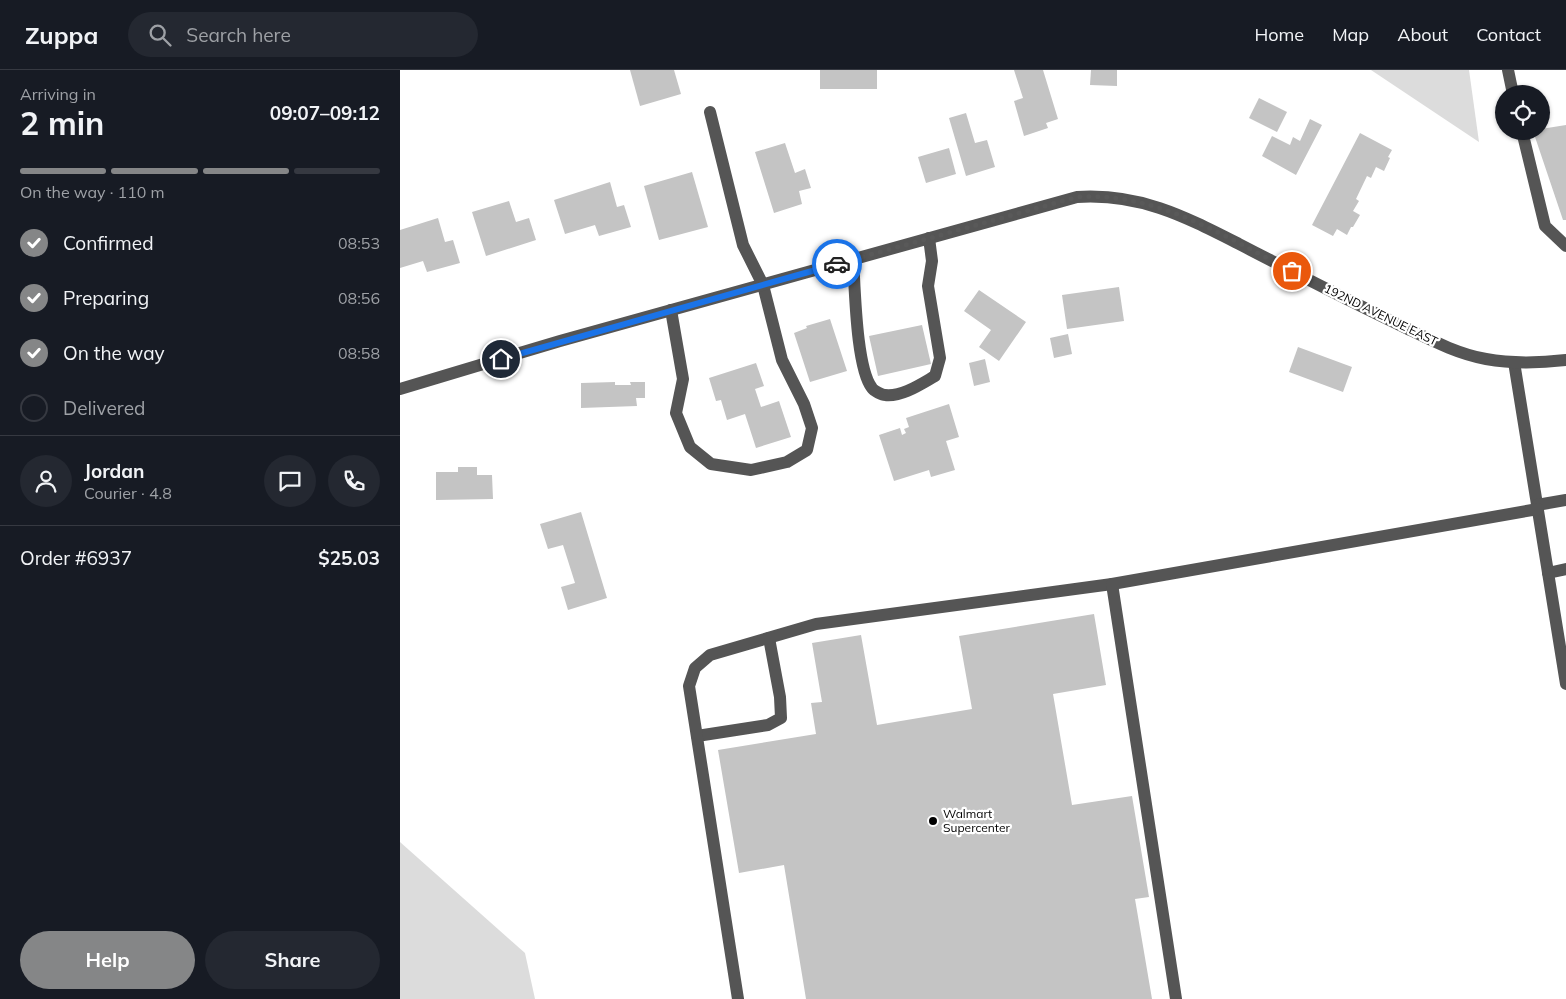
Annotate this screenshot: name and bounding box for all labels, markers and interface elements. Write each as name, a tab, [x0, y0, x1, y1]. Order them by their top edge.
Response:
search box	[128, 12, 478, 57]
text: Zuppa	[25, 20, 98, 50]
icon: search	[146, 21, 174, 49]
text: Search here	[186, 23, 291, 47]
text: Home	[1254, 23, 1304, 46]
text: Map	[1332, 23, 1369, 46]
text: About	[1397, 23, 1448, 46]
text: Contact	[1476, 23, 1541, 46]
text: Arriving in	[20, 84, 96, 104]
map controls	[1495, 85, 1550, 140]
button: locate	[1495, 85, 1550, 140]
text: 09:07–09:12	[270, 101, 380, 125]
text: 2 min	[20, 103, 104, 143]
text: On the way · 110 m	[20, 182, 165, 202]
icon: check	[20, 229, 48, 257]
text: Confirmed	[63, 231, 154, 255]
text: 08:53	[338, 233, 380, 253]
courier	[812, 239, 862, 289]
icon: car	[823, 250, 851, 278]
pin	[1271, 250, 1313, 292]
icon: bag	[1278, 257, 1306, 285]
street label: 192ND AVENUE EAST	[1322, 281, 1441, 349]
icon: check	[20, 284, 48, 312]
text: Preparing	[63, 286, 149, 310]
text: 08:56	[338, 288, 380, 308]
pin	[480, 338, 522, 380]
icon: check	[20, 339, 48, 367]
text: On the way	[63, 341, 165, 365]
text: 08:58	[338, 343, 380, 363]
icon: home	[487, 345, 515, 373]
text: Delivered	[63, 396, 145, 420]
button: person	[20, 455, 72, 507]
button: chat	[264, 455, 316, 507]
button: phone	[328, 455, 380, 507]
text: Jordan	[84, 459, 144, 483]
text: Courier · 4.8	[84, 483, 172, 503]
text: Order #6937	[20, 546, 132, 570]
text: $25.03	[318, 546, 380, 570]
place label: Walmart Supercenter	[943, 806, 1010, 835]
marker: Walmart Supercenter	[927, 815, 939, 827]
button: Help	[20, 931, 195, 989]
button: Share	[205, 931, 380, 989]

